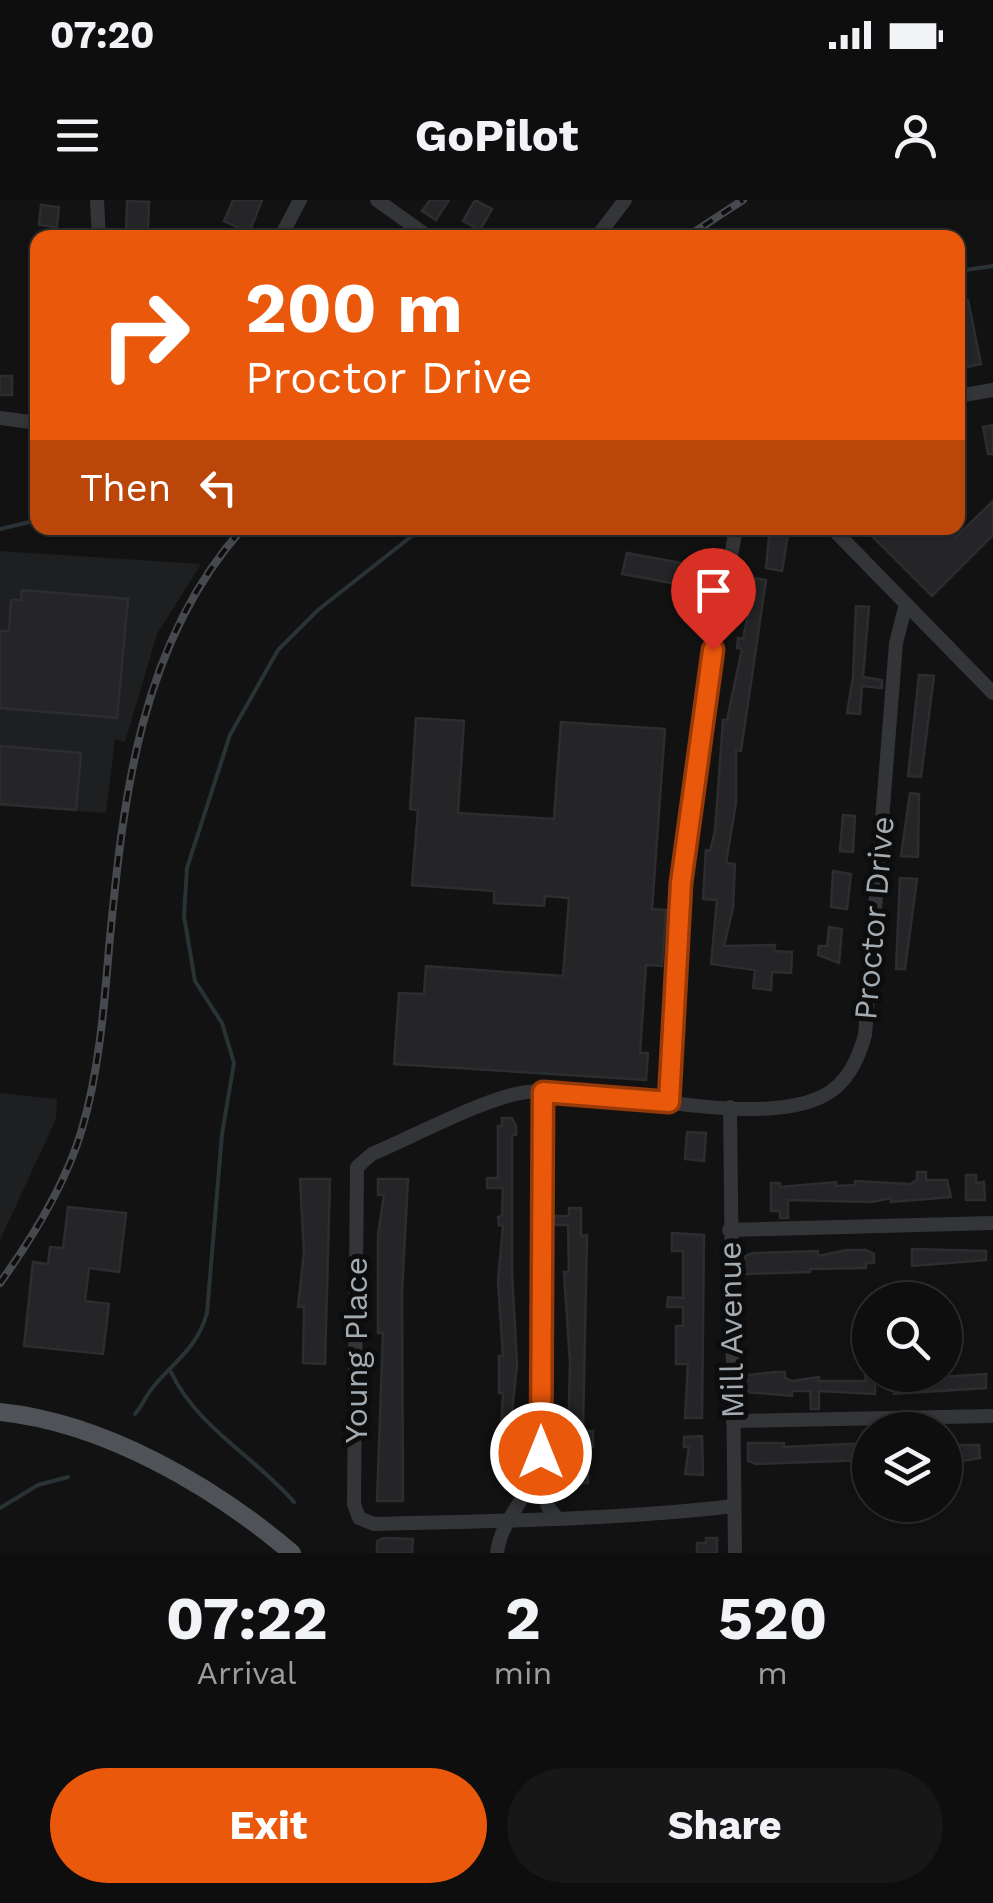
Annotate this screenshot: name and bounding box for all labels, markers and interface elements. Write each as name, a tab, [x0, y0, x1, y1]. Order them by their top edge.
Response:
text: 07:20	[50, 13, 155, 57]
icon: menu	[50, 108, 105, 163]
icon: person	[888, 108, 943, 163]
text: GoPilot	[415, 109, 578, 162]
text: 200 m	[245, 267, 463, 349]
icon: right	[80, 270, 210, 400]
text: Proctor Drive	[245, 351, 533, 404]
icon: left	[191, 460, 246, 515]
text: Then	[80, 466, 171, 510]
pin	[671, 548, 756, 651]
icon: arrive	[686, 563, 741, 618]
street label: Proctor Drive	[846, 814, 902, 1022]
street label: Mill Avenue	[710, 1241, 752, 1419]
street label: Young Place	[337, 1257, 375, 1443]
map controls	[852, 1282, 962, 1522]
button: search	[852, 1282, 962, 1392]
position arrow	[489, 1401, 593, 1505]
button: layers	[852, 1412, 962, 1522]
text: 07:22	[166, 1583, 328, 1654]
text: 2	[505, 1583, 541, 1654]
text: 520	[718, 1583, 827, 1654]
text: Arrival	[197, 1654, 297, 1692]
text: min	[493, 1654, 552, 1692]
text: m	[757, 1654, 788, 1692]
button: Exit	[50, 1768, 487, 1883]
button: Share	[507, 1768, 943, 1883]

